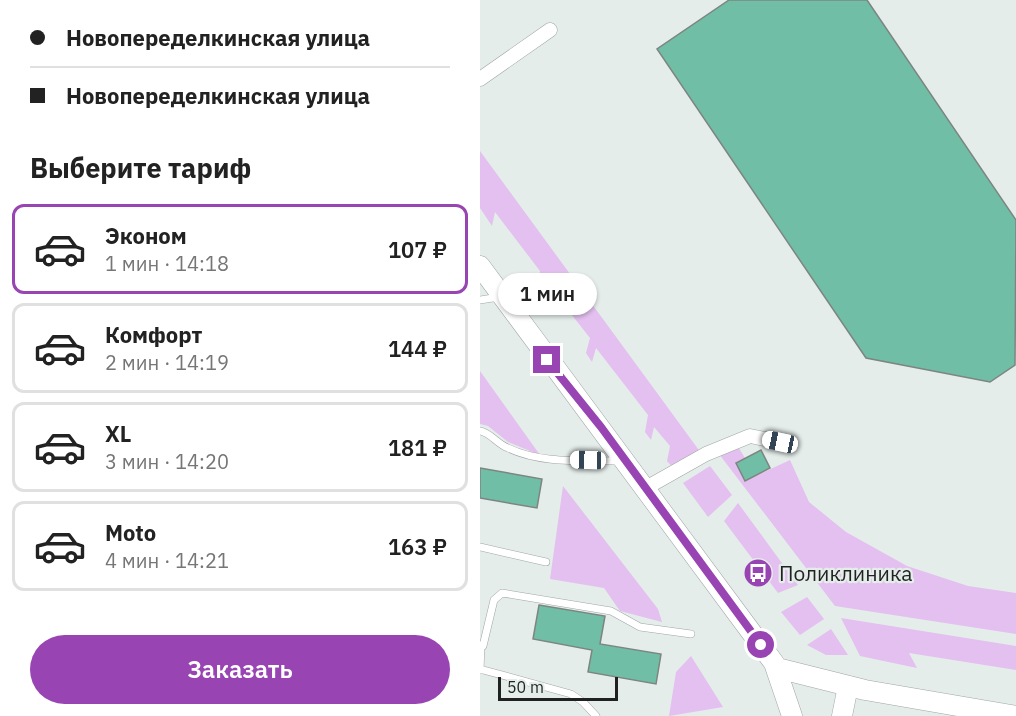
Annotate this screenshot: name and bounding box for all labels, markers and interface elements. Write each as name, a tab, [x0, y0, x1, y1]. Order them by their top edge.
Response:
text: Новопеределкинская улица	[66, 23, 370, 52]
text: Новопеределкинская улица	[66, 81, 370, 110]
text: Выберите тариф	[30, 150, 251, 185]
text: Эконом	[105, 221, 187, 250]
icon: car	[33, 222, 87, 276]
text: 107 ₽	[388, 235, 447, 264]
text: 1 мин · 14:18	[105, 250, 229, 277]
callout: 1 мин	[497, 273, 596, 315]
text: 1 мин	[520, 280, 575, 307]
text: Комфорт	[105, 320, 202, 349]
icon: car	[33, 321, 87, 375]
text: 144 ₽	[388, 334, 447, 363]
route end	[533, 346, 560, 373]
text: 2 мин · 14:19	[105, 349, 229, 376]
text: XL	[105, 419, 131, 448]
icon: car	[33, 420, 87, 474]
car	[761, 429, 799, 455]
text: 181 ₽	[388, 433, 447, 462]
text: 3 мин · 14:20	[105, 448, 229, 475]
car	[570, 451, 606, 469]
text: Moto	[105, 518, 156, 547]
icon: car	[33, 519, 87, 573]
text: 163 ₽	[388, 532, 447, 561]
text: 4 мин · 14:21	[105, 547, 229, 574]
bus stop icon: Поликлиника	[742, 557, 774, 589]
place label: Поликлиника	[779, 559, 912, 587]
route start	[747, 631, 774, 658]
button: Заказать	[30, 635, 450, 704]
scale bar	[498, 674, 618, 702]
text: 50 m	[507, 677, 544, 697]

